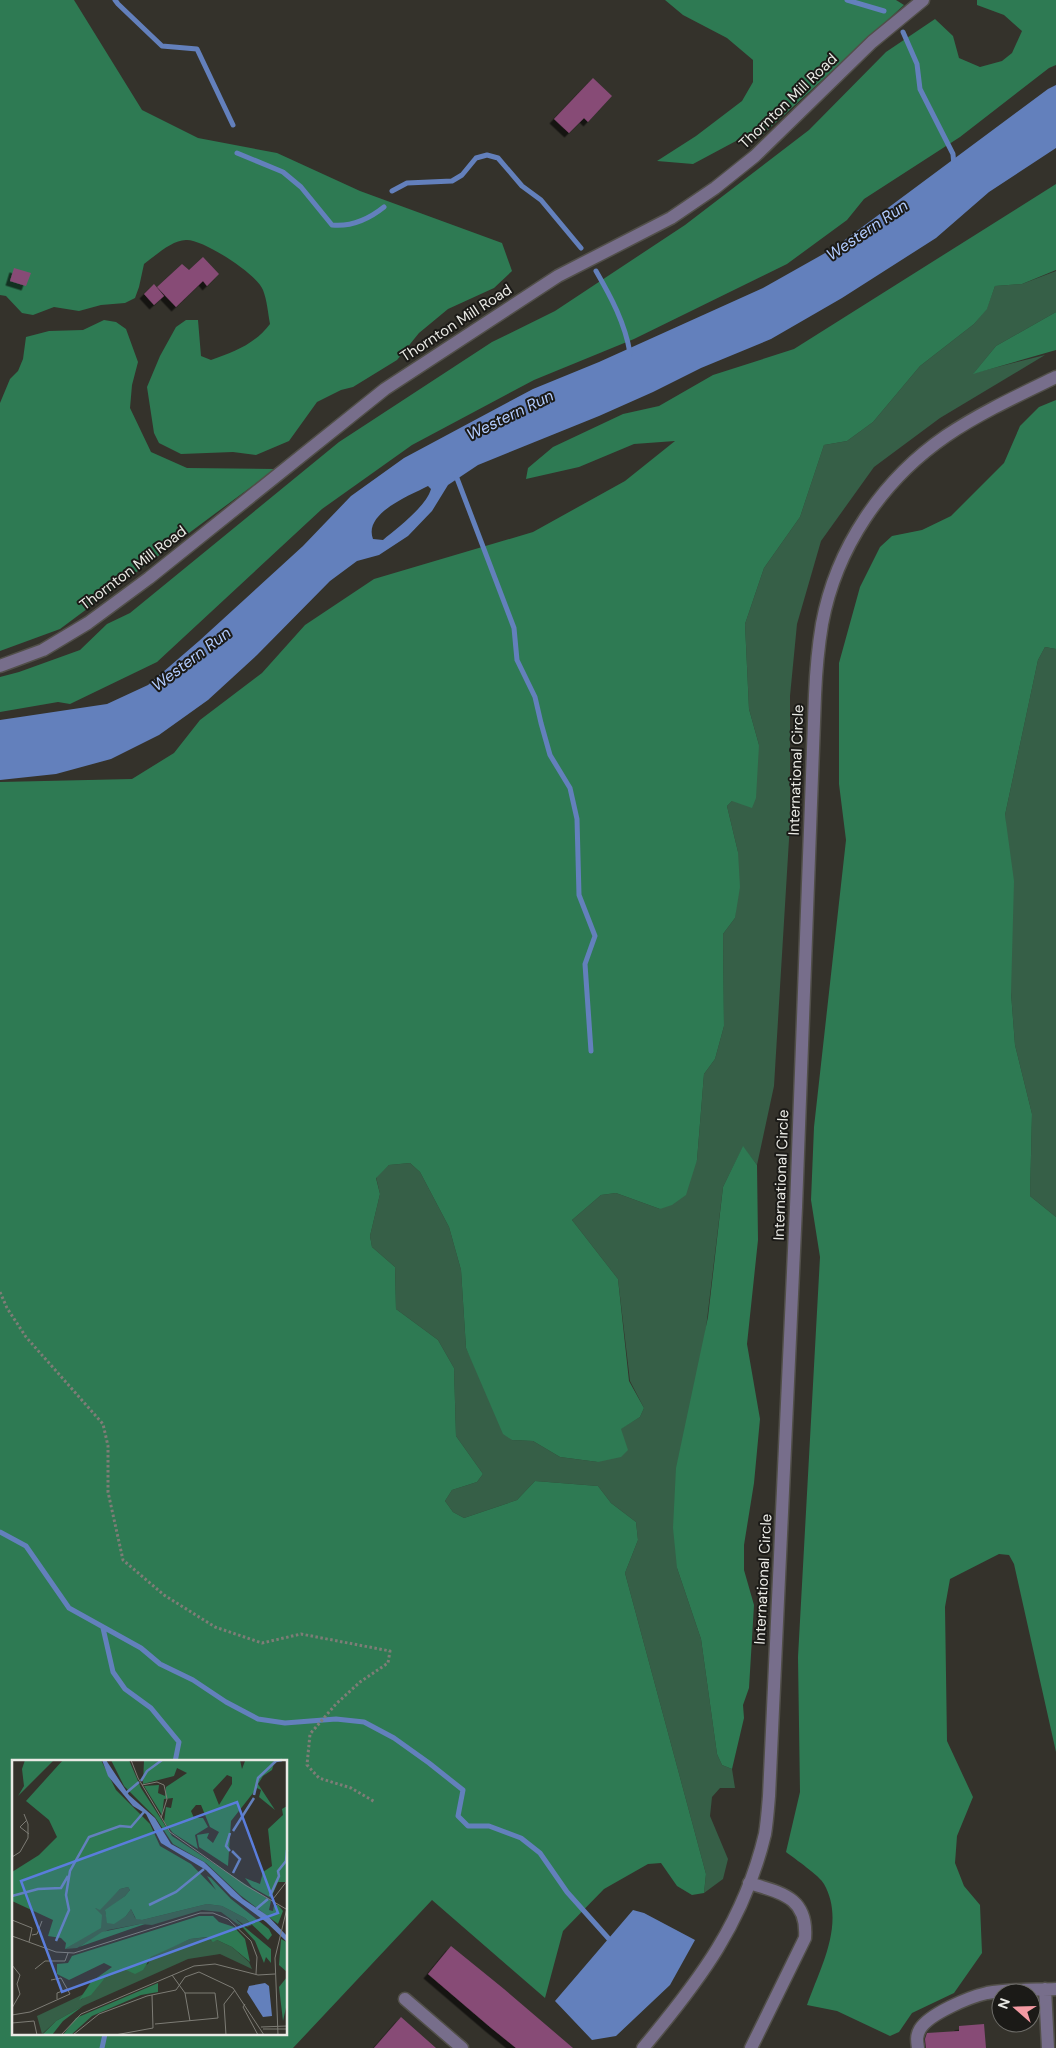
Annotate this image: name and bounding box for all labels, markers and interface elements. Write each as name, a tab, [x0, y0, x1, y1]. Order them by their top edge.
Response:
street label: Thornton Mill Road	[735, 49, 841, 153]
water label: Western Run	[822, 195, 912, 265]
street label: Thornton Mill Road	[396, 279, 516, 367]
water label: Western Run	[463, 385, 557, 445]
street label: Thornton Mill Road	[75, 521, 191, 615]
water label: Western Run	[147, 622, 235, 696]
street label: International Circle	[784, 704, 808, 836]
street label: International Circle	[769, 1109, 793, 1241]
street label: International Circle	[750, 1513, 776, 1645]
inset map	[12, 1760, 288, 2036]
north arrow	[991, 1983, 1041, 2033]
text: N	[994, 1996, 1014, 2011]

